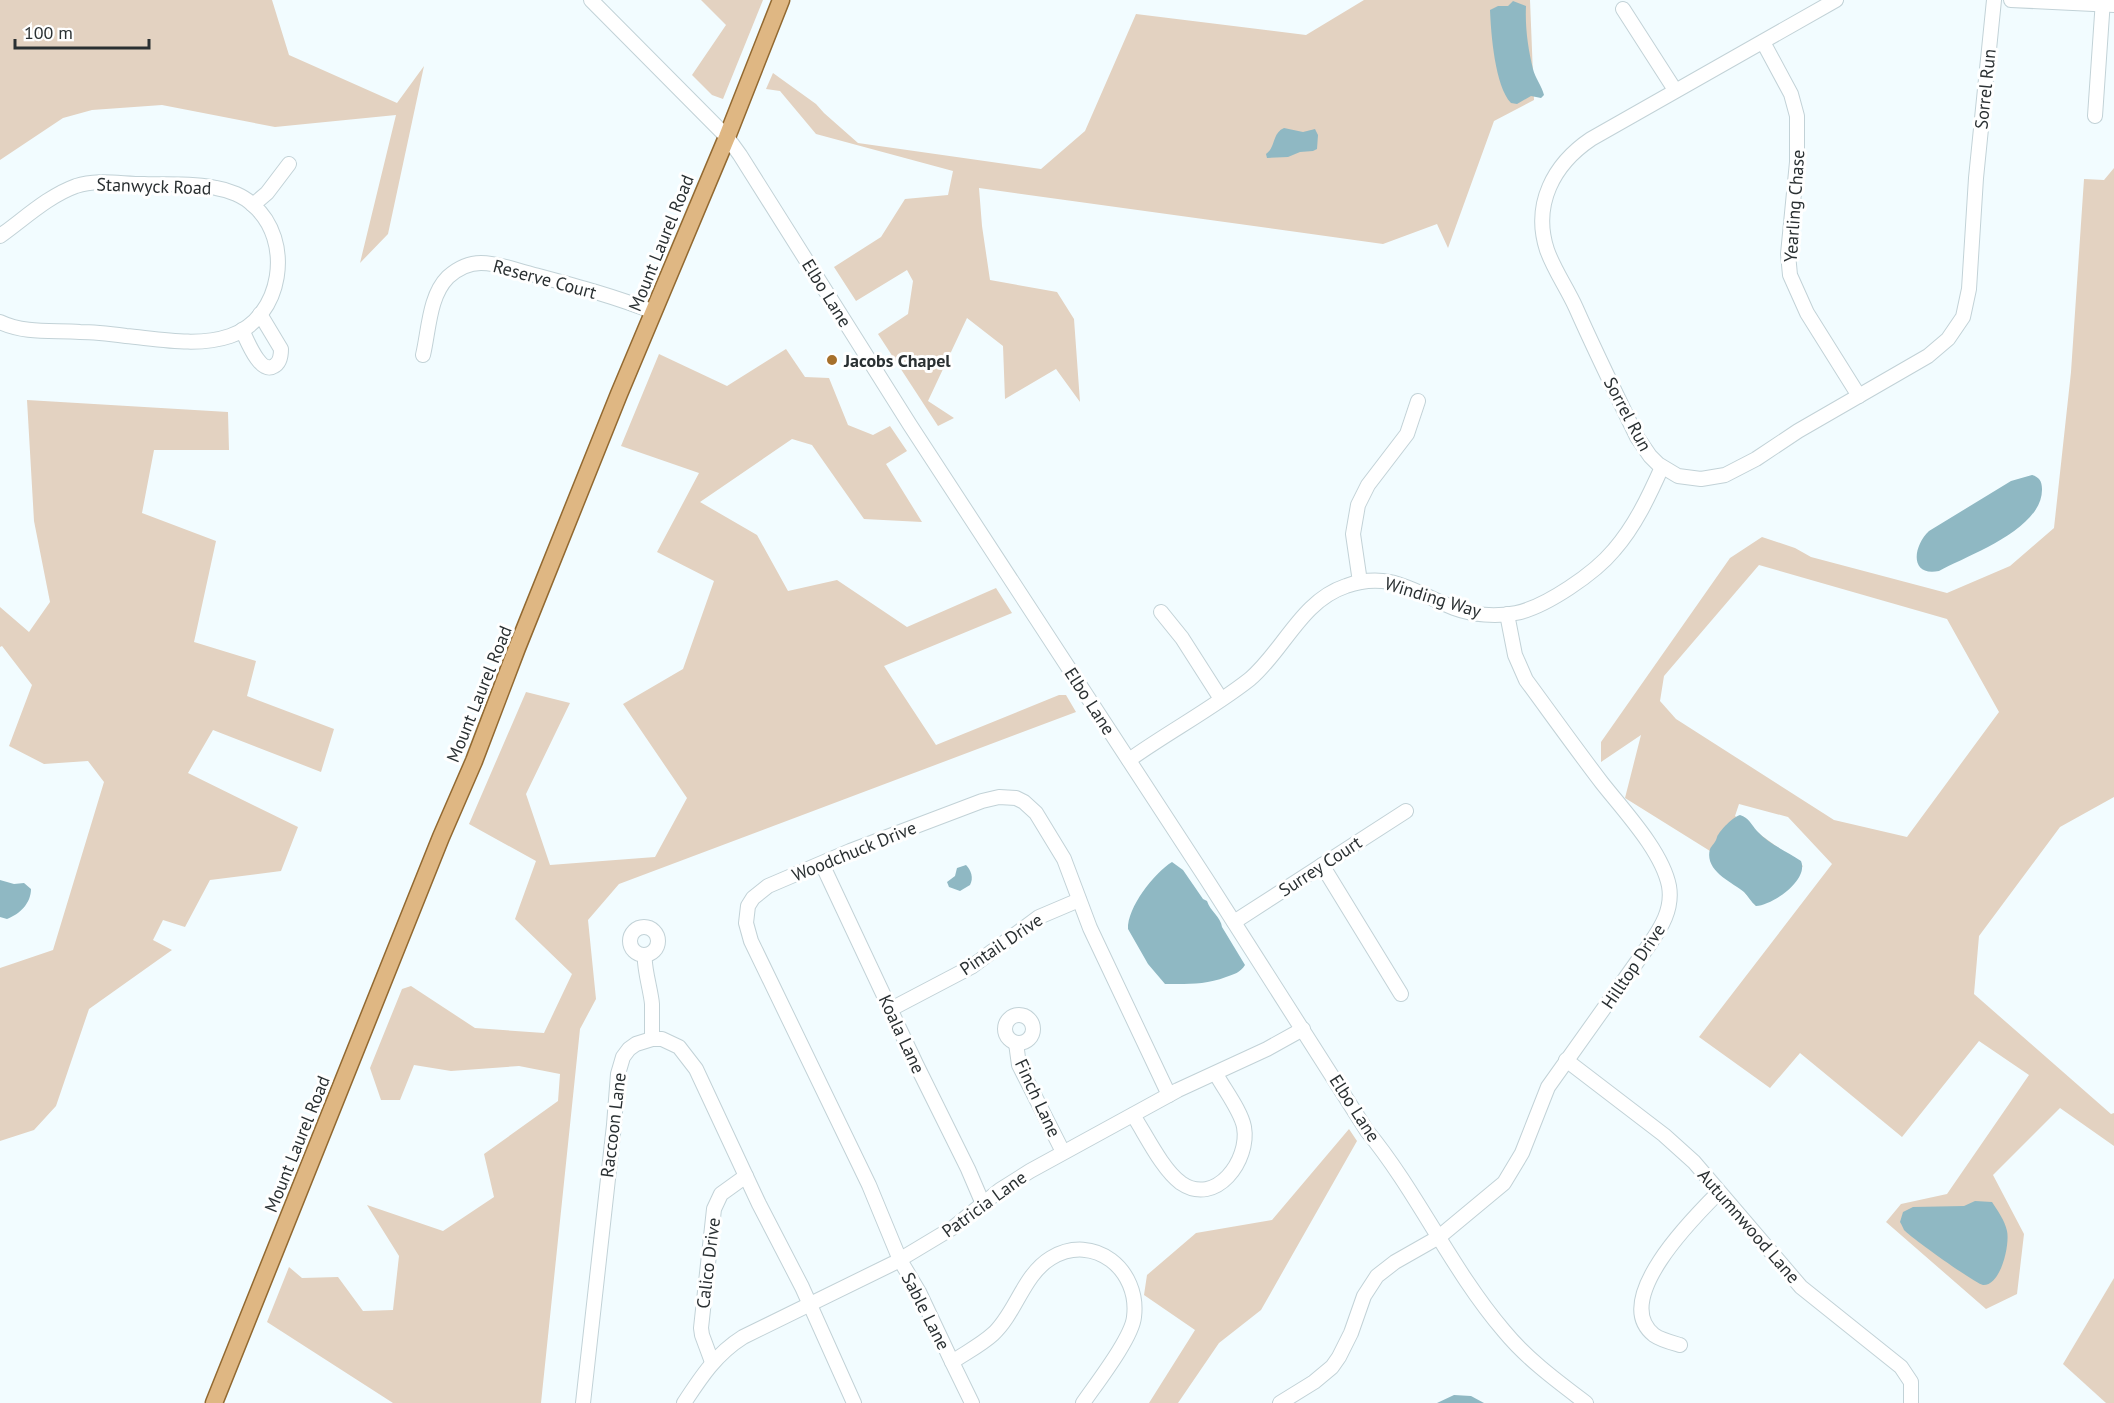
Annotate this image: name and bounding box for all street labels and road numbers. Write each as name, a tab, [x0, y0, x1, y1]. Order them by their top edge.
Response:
street label: Sorrel Run	[1969, 48, 2001, 130]
street label: Yearling Chase	[1779, 149, 1809, 263]
street label: Mount Laurel Road	[623, 171, 699, 315]
street label: Stanwyck Road	[96, 172, 212, 200]
street label: Reserve Court	[491, 254, 599, 304]
street label: Elbo Lane	[797, 255, 857, 331]
street label: Sorrel Run	[1599, 373, 1657, 455]
street label: Winding Way	[1382, 571, 1485, 623]
street label: Mount Laurel Road	[441, 622, 517, 766]
street label: Elbo Lane	[1060, 663, 1120, 739]
street label: Woodchuck Drive	[788, 816, 920, 886]
street label: Surrey Court	[1274, 831, 1366, 901]
street label: Pintail Drive	[955, 908, 1047, 980]
street label: Hilltop Drive	[1596, 919, 1670, 1013]
street label: Koala Lane	[874, 991, 930, 1077]
street label: Finch Lane	[1010, 1055, 1066, 1141]
street label: Elbo Lane	[1325, 1070, 1385, 1146]
street label: Raccoon Lane	[595, 1071, 631, 1179]
street label: Mount Laurel Road	[259, 1072, 335, 1216]
street label: Autumnwood Lane	[1693, 1164, 1805, 1288]
street label: Patricia Lane	[937, 1166, 1031, 1242]
street label: Calico Drive	[691, 1216, 725, 1310]
street label: Sable Lane	[897, 1268, 955, 1354]

